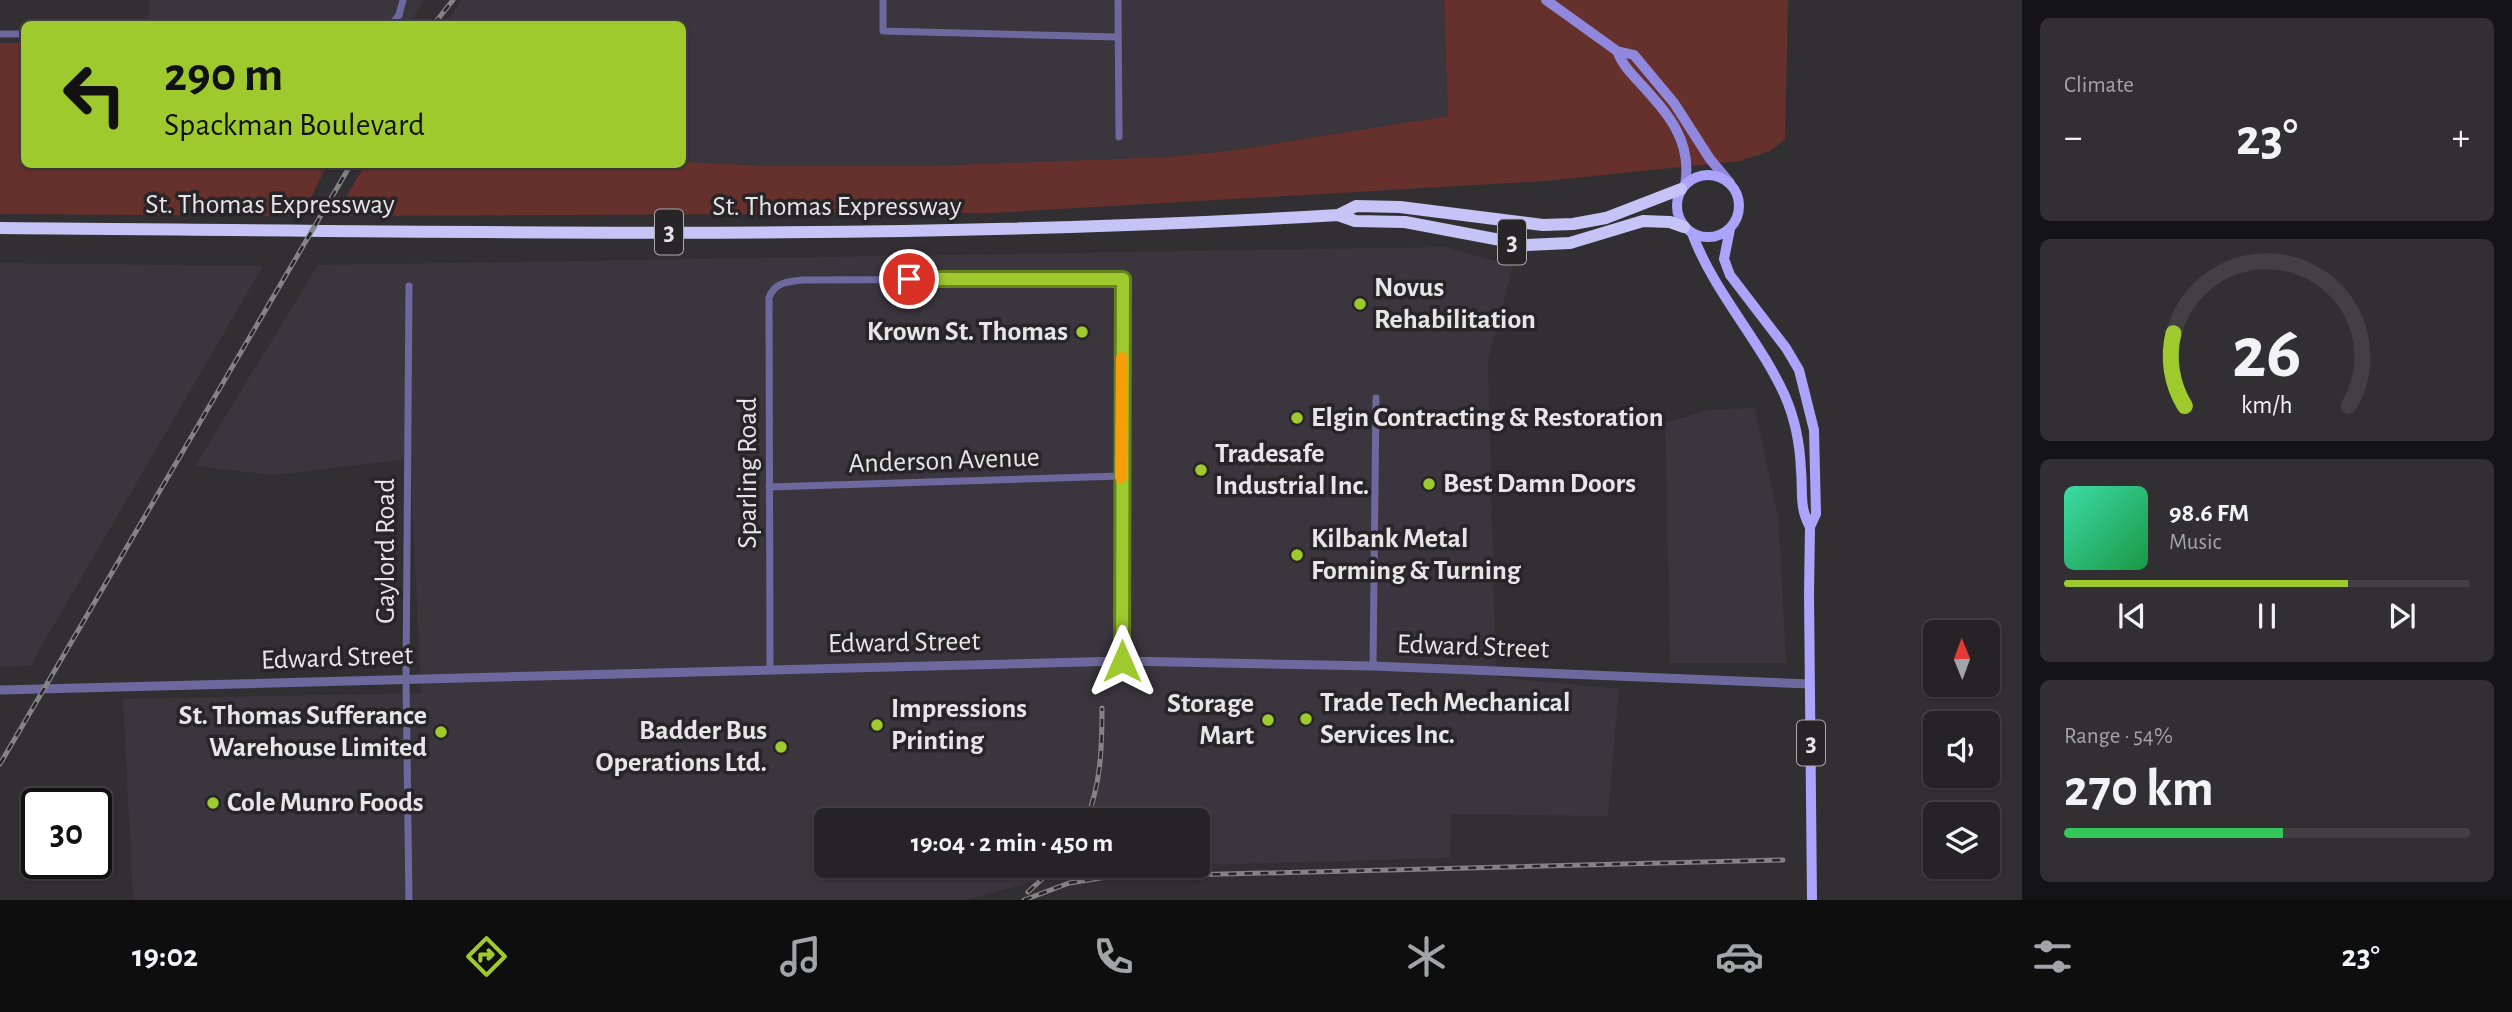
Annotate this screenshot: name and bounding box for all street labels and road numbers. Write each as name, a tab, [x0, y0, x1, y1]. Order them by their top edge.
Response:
street label: St. Thomas Expressway	[145, 191, 395, 219]
street label: St. Thomas Expressway	[712, 193, 962, 221]
road number: 3	[655, 210, 683, 255]
road number: 3	[1498, 219, 1526, 264]
street label: Sparling Road	[734, 397, 762, 549]
street label: Anderson Avenue	[848, 444, 1040, 478]
street label: Gaylord Road	[372, 478, 400, 624]
street label: Edward Street	[828, 628, 980, 658]
street label: Edward Street	[1396, 630, 1550, 664]
street label: Edward Street	[260, 641, 414, 675]
road number: 3	[1797, 720, 1825, 765]

